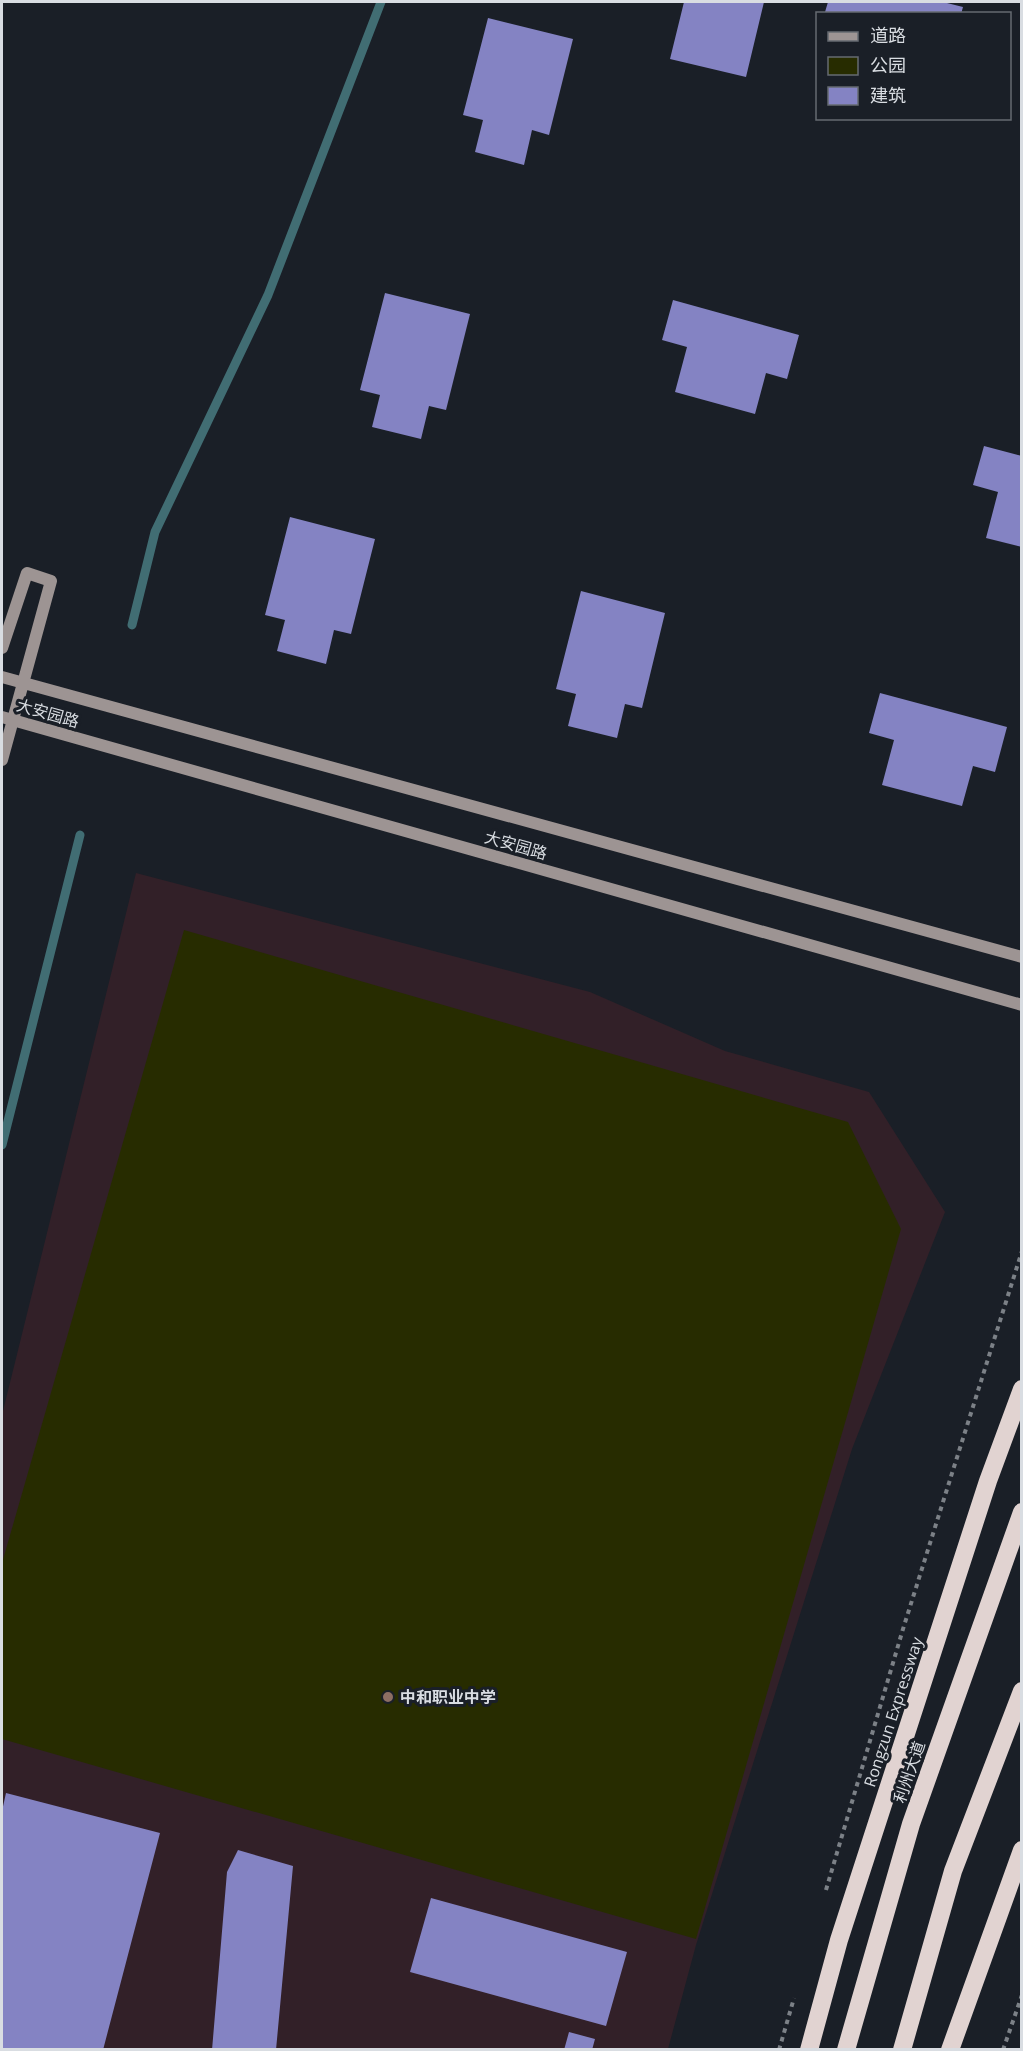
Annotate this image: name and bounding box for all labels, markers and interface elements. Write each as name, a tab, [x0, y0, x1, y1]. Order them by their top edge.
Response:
legend	[816, 12, 1011, 120]
text: 道路	[870, 23, 906, 47]
text: 公园	[870, 53, 906, 77]
text: 建筑	[870, 83, 906, 107]
street label: 大安园路	[14, 694, 82, 732]
street label: 大安园路	[482, 826, 550, 864]
street label: Rongzun Expressway	[858, 1633, 928, 1790]
place label: 中和职业中学	[400, 1686, 496, 1708]
marker: 中和职业中学	[381, 1690, 395, 1704]
street label: 利州大道	[888, 1738, 930, 1806]

